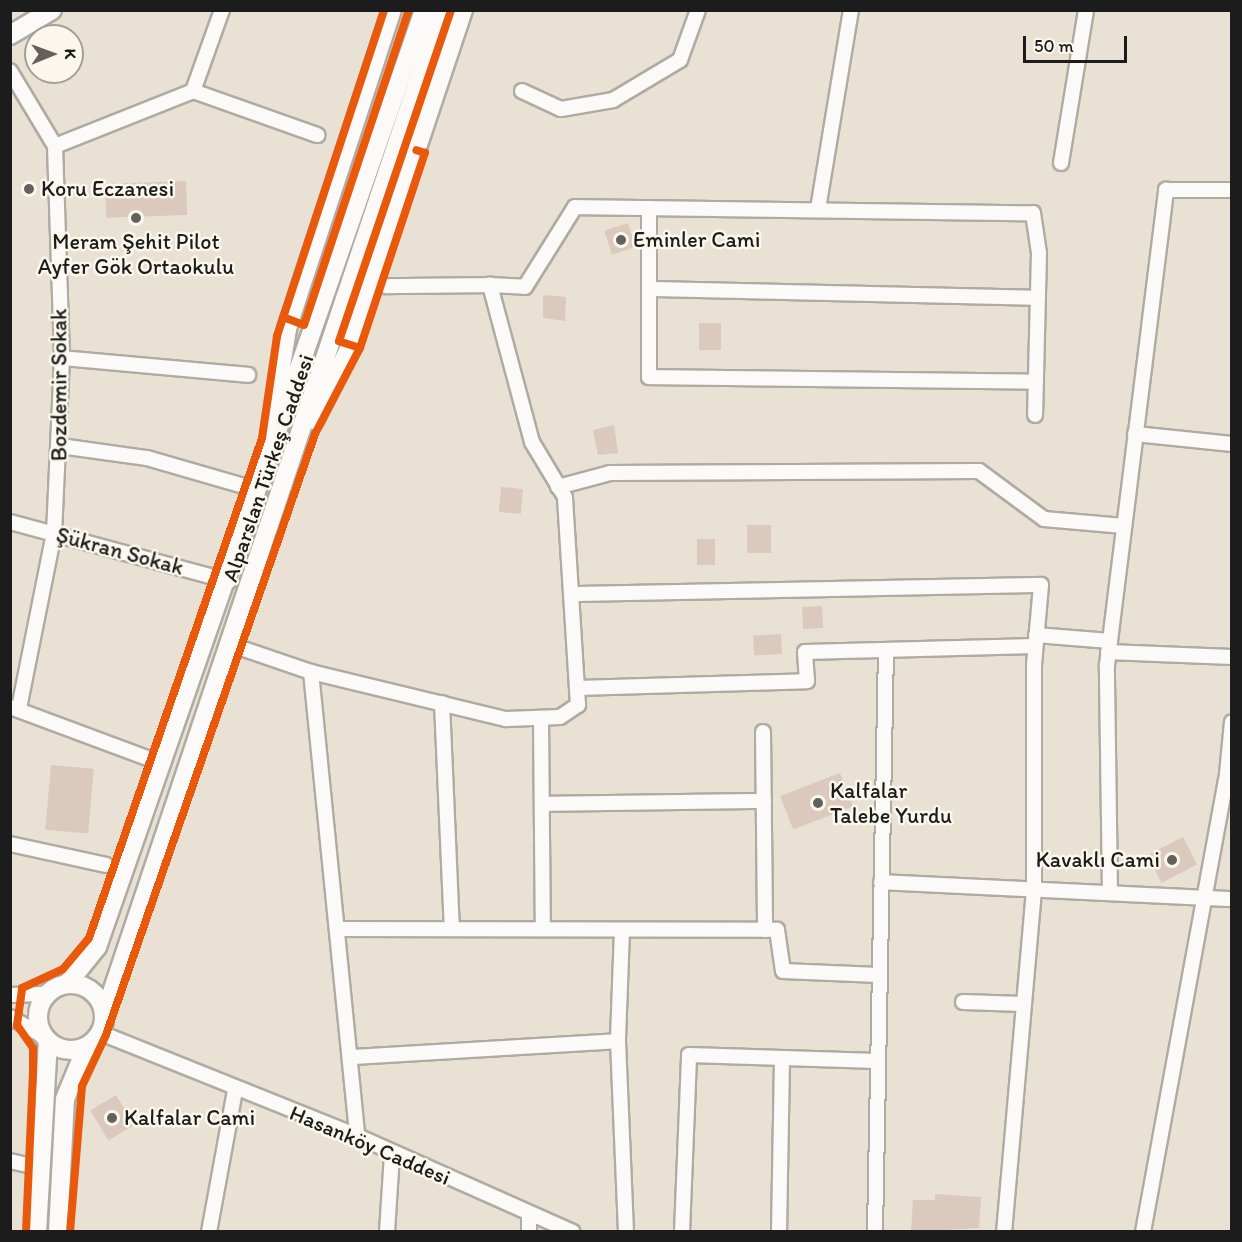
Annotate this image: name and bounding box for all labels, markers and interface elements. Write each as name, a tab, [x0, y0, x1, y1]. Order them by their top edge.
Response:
north arrow	[24, 24, 84, 84]
scale bar	[1026, 24, 1130, 62]
text: 50 m	[1034, 35, 1074, 57]
text: K	[61, 48, 80, 59]
place label: Koru Eczanesi	[41, 176, 174, 202]
marker: Koru Eczanesi	[22, 182, 36, 196]
marker: Meram Şehit Pilot Ayfer Gök Ortaokulu	[129, 211, 143, 225]
place label: Eminler Cami	[633, 227, 761, 253]
place label: Meram Şehit Pilot Ayfer Gök Ortaokulu	[38, 228, 234, 280]
marker: Eminler Cami	[614, 233, 628, 247]
street label: Bozdemir Sokak	[46, 309, 72, 461]
street label: Alparslan Türkeş Caddesi	[217, 351, 319, 585]
street label: Şükran Sokak	[54, 521, 186, 581]
place label: Kalfalar Talebe Yurdu	[830, 777, 952, 828]
marker: Kalfalar Talebe Yurdu	[811, 796, 825, 810]
place label: Kavaklı Cami	[1036, 847, 1160, 873]
marker: Kavaklı Cami	[1165, 853, 1179, 867]
street label: Hasanköy Caddesi	[285, 1099, 455, 1191]
place label: Kalfalar Cami	[124, 1105, 256, 1131]
marker: Kalfalar Cami	[105, 1111, 119, 1125]

